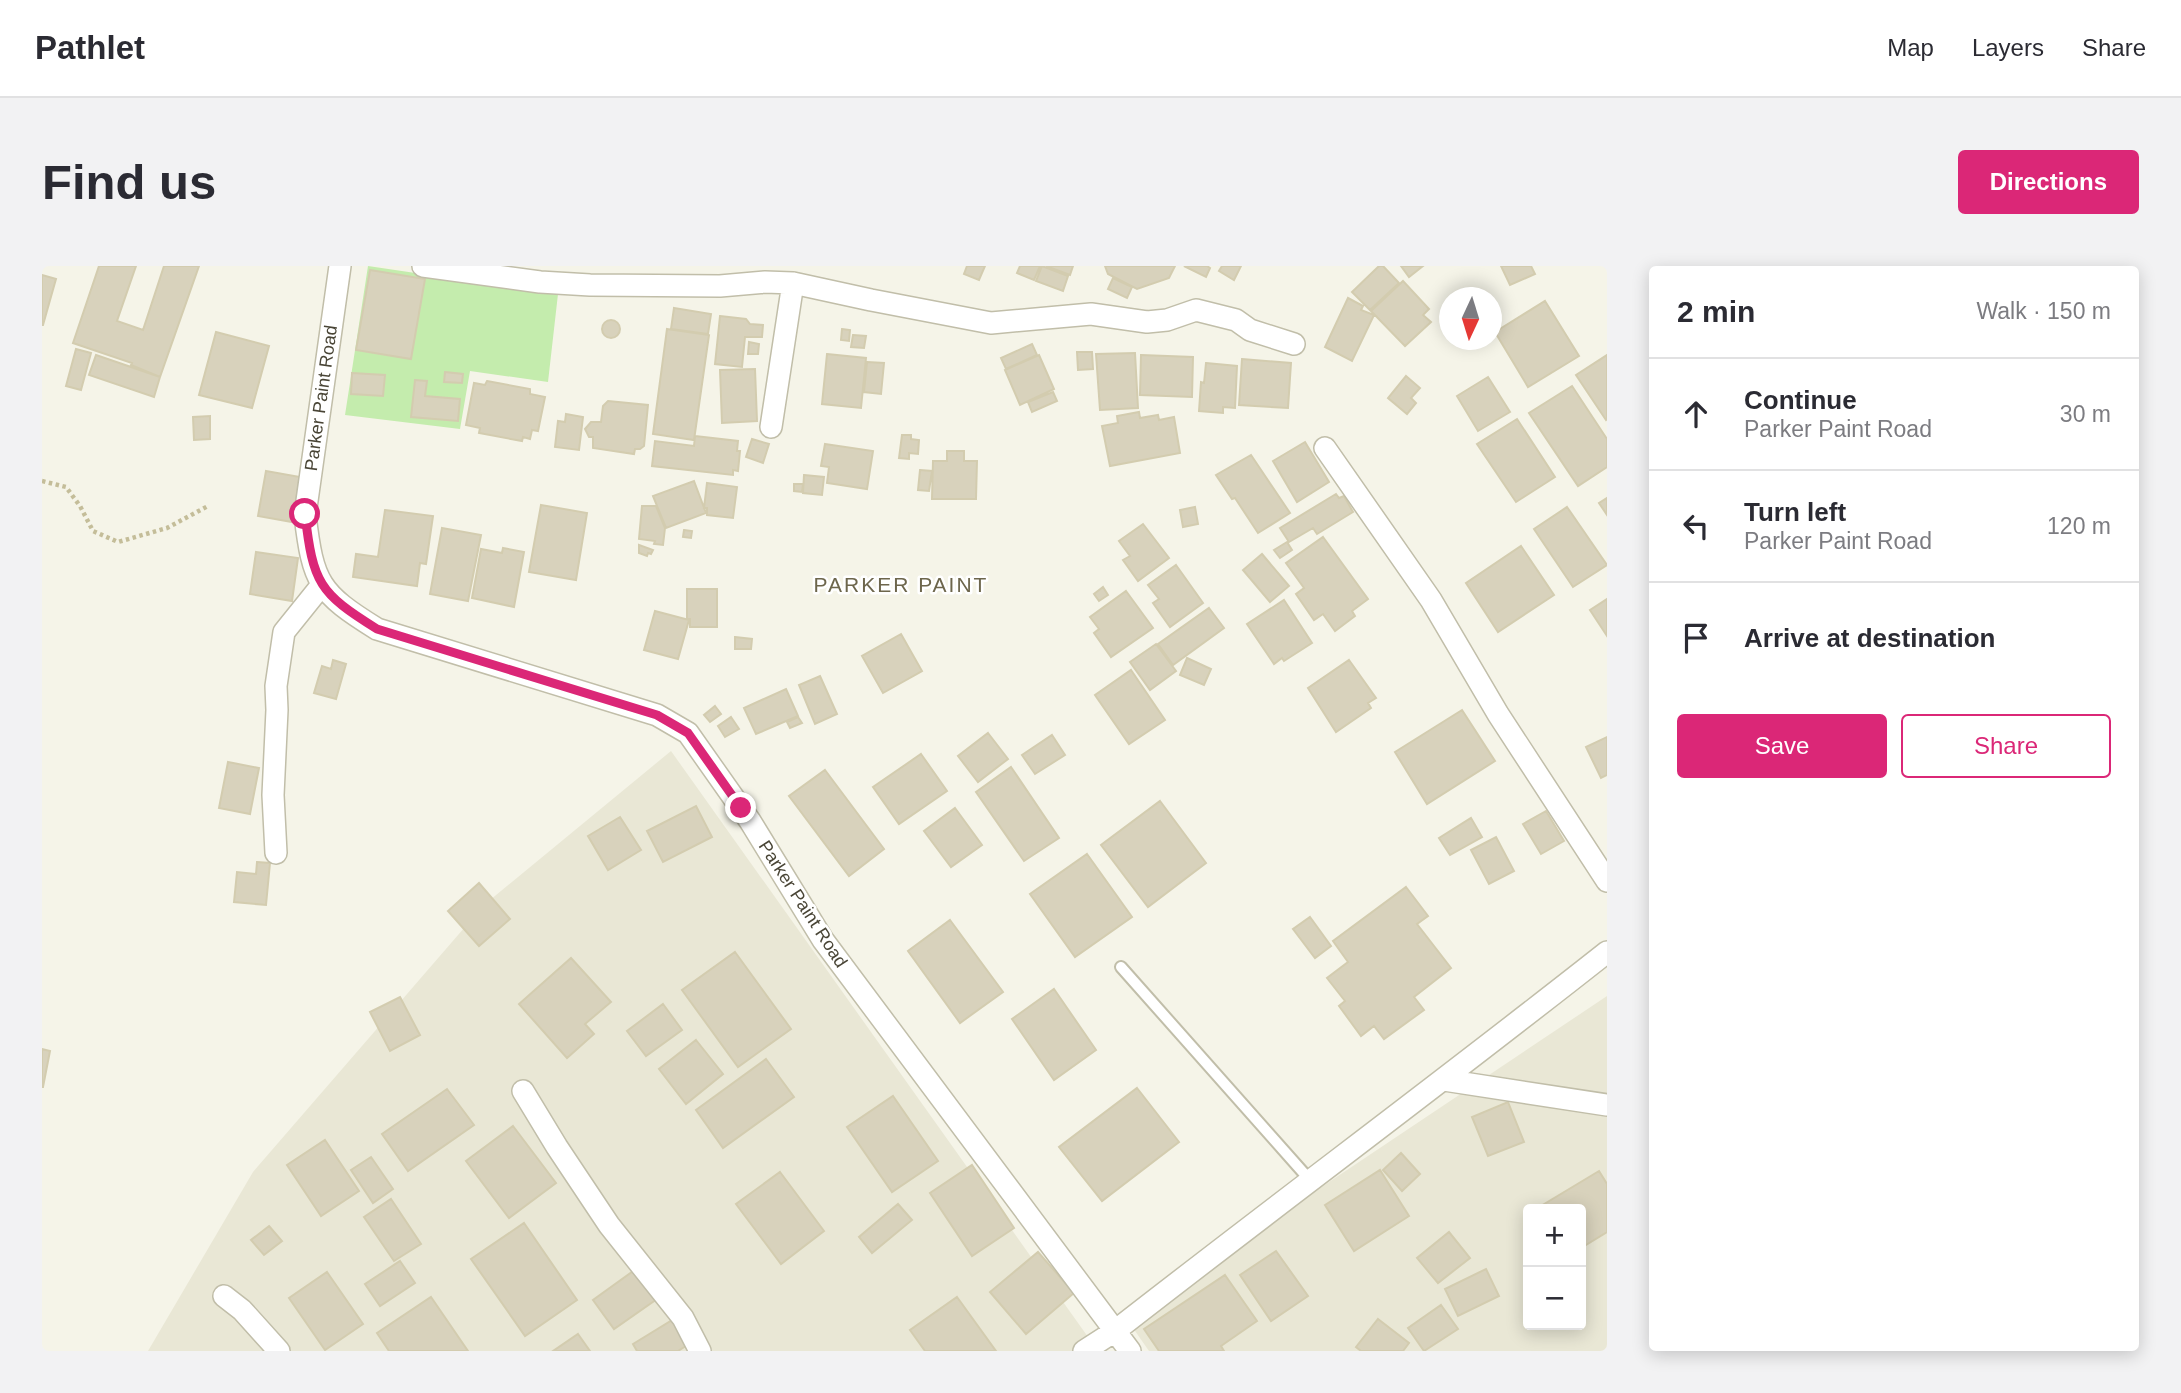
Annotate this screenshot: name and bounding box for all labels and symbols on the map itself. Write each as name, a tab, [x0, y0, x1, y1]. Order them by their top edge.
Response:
north arrow	[1439, 287, 1502, 350]
street label: Parker Paint Road	[301, 324, 341, 472]
route start	[289, 498, 320, 529]
district label: PARKER PAINT	[814, 573, 988, 596]
route end	[725, 792, 756, 823]
street label: Parker Paint Road	[755, 837, 851, 971]

